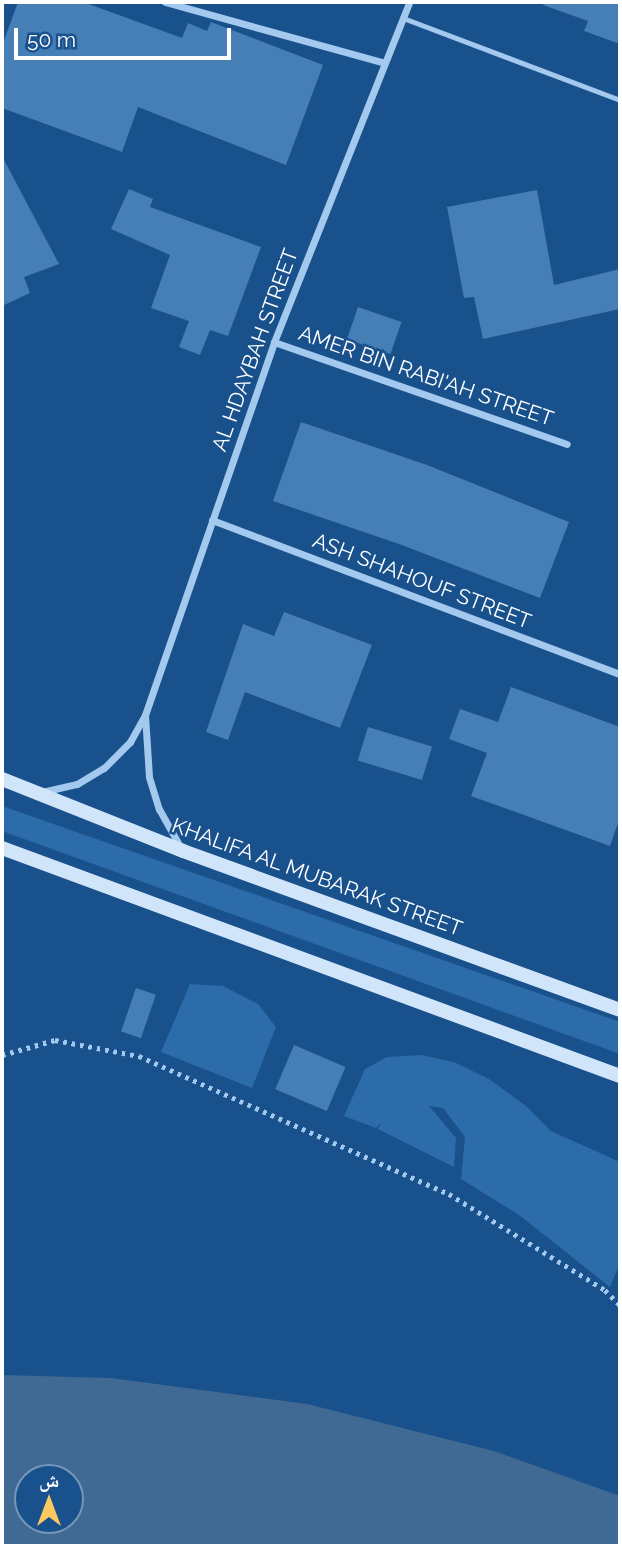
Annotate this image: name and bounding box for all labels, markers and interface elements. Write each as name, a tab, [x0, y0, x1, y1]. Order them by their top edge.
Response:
scale bar	[18, 14, 234, 58]
text: 50 m	[27, 27, 76, 52]
street label: AL HDAYBAH STREET	[207, 245, 303, 455]
street label: AMER BIN RABI'AH STREET	[295, 321, 557, 431]
street label: ASH SHAHOUF STREET	[309, 528, 535, 634]
street label: KHALIFA AL MUBARAK STREET	[167, 812, 467, 942]
north arrow	[14, 1464, 84, 1534]
text: ش	[39, 1469, 59, 1491]

